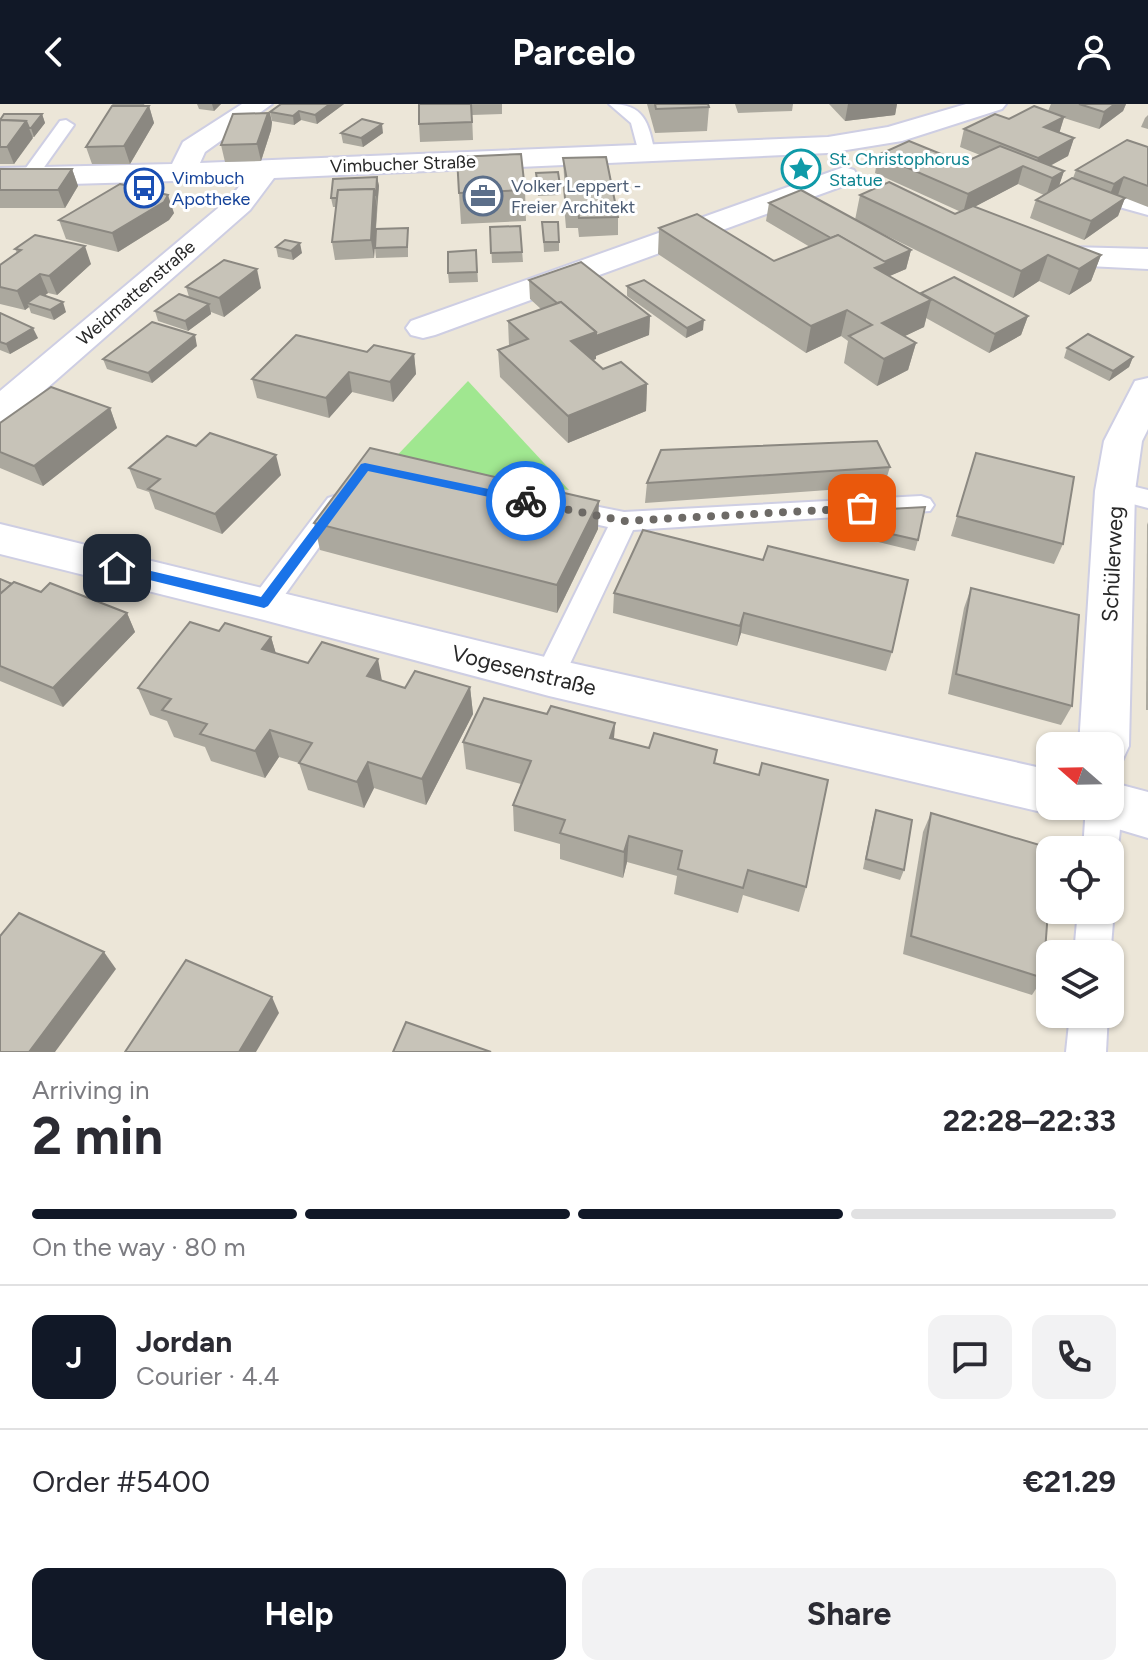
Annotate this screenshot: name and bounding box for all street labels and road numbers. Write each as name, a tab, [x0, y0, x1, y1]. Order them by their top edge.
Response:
street label: Vimbucher Straße	[330, 150, 476, 178]
street label: Weidmattenstraße	[72, 236, 200, 350]
street label: Schülerweg	[1096, 505, 1129, 623]
street label: Vogesenstraße	[449, 639, 599, 702]

